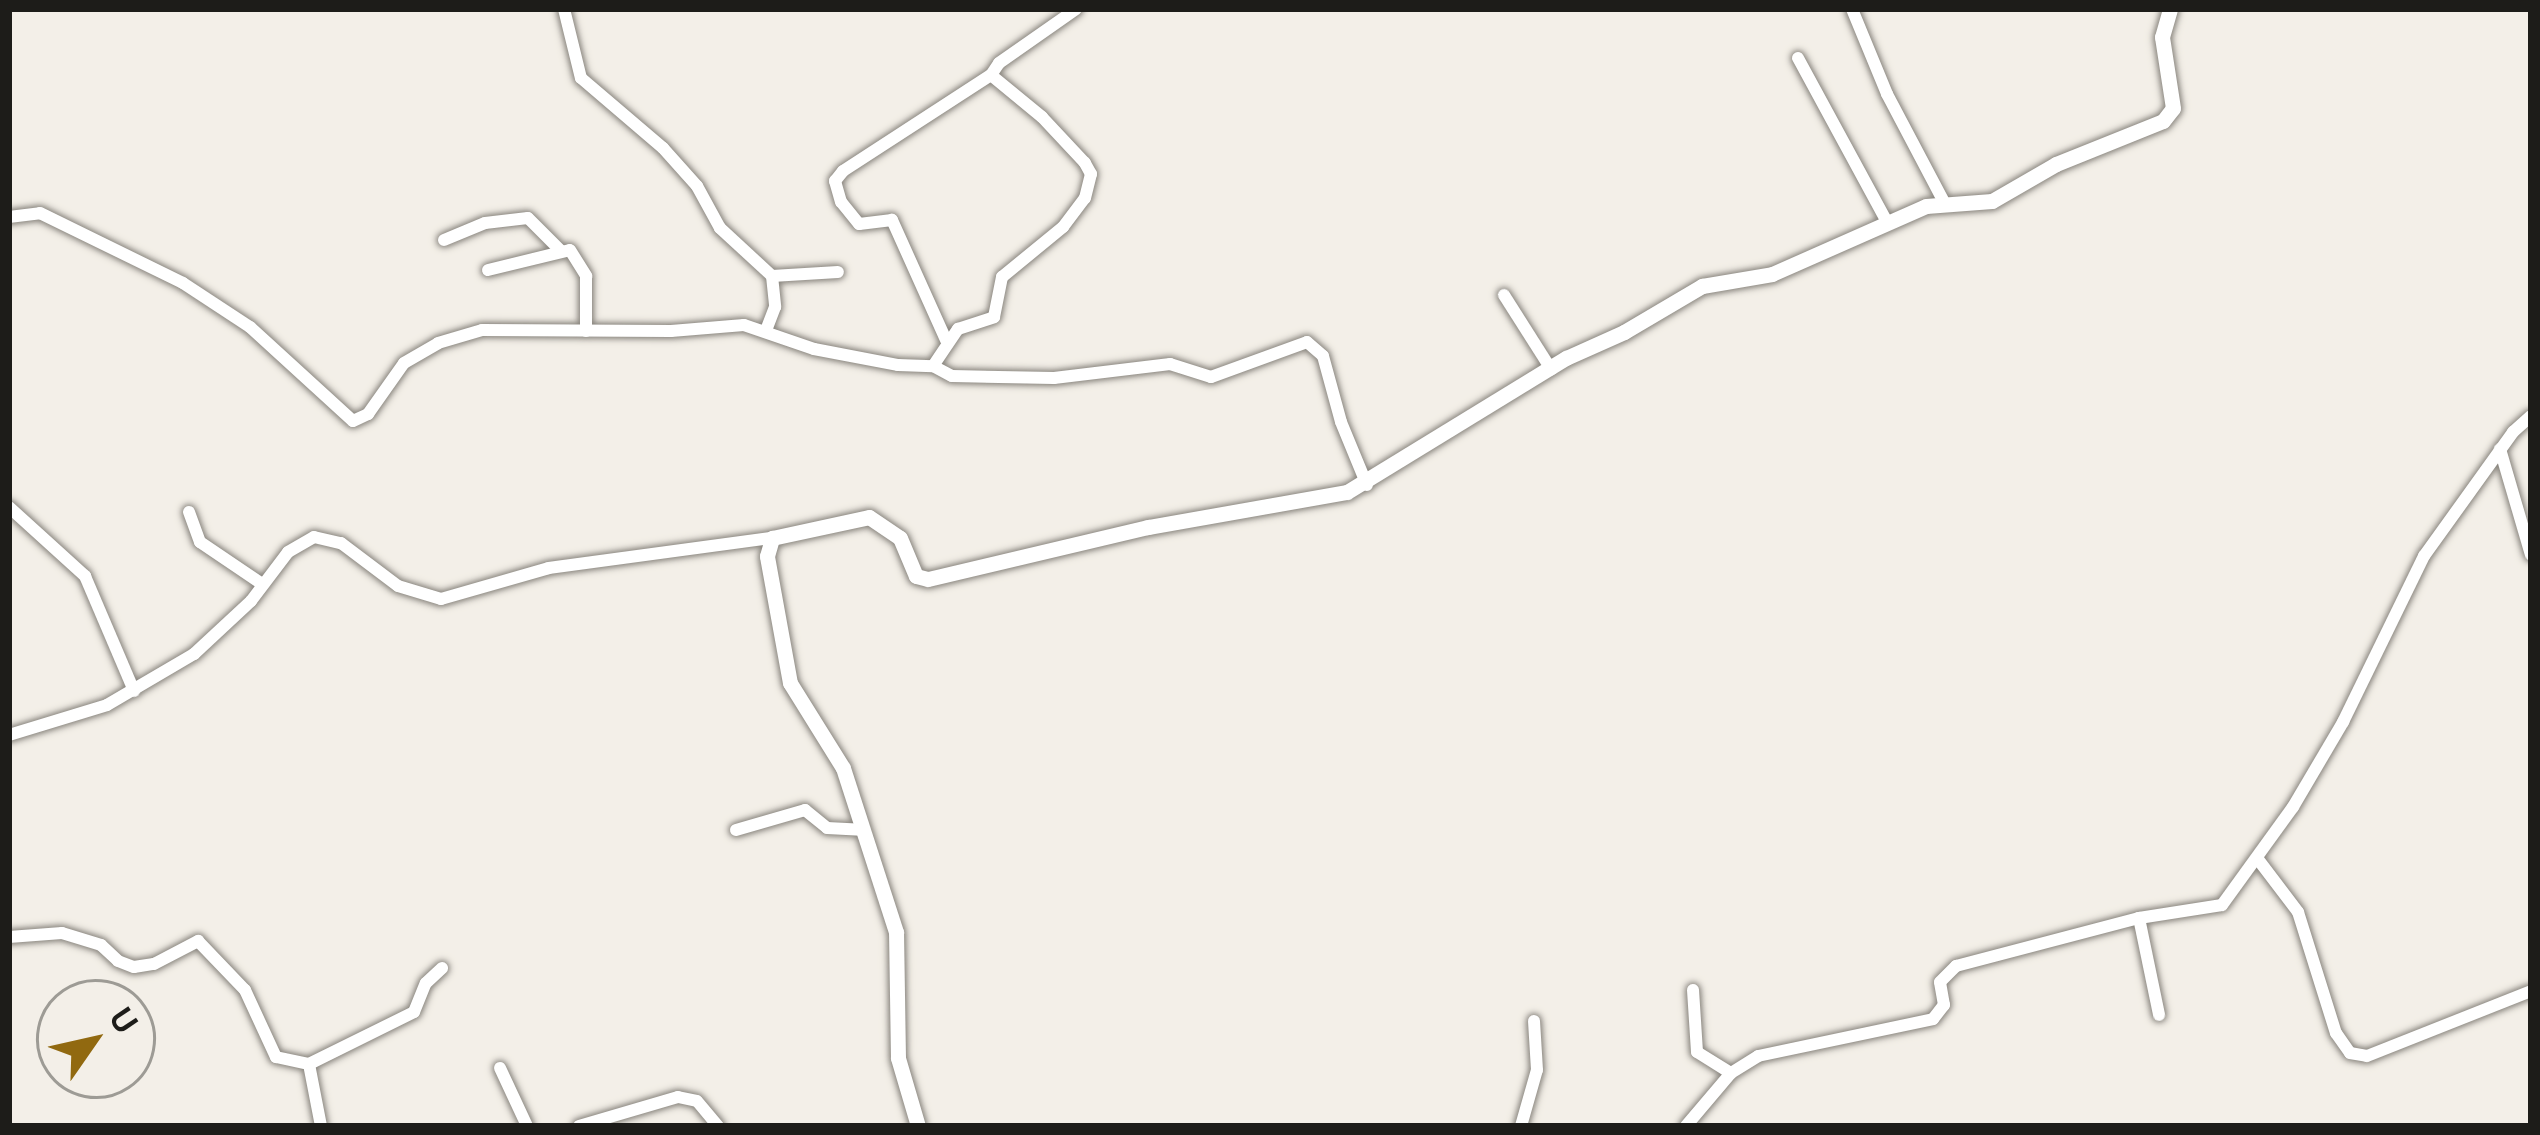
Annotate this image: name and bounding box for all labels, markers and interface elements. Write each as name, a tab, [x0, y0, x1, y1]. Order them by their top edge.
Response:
north arrow	[36, 979, 156, 1099]
text: U	[100, 1000, 147, 1041]

